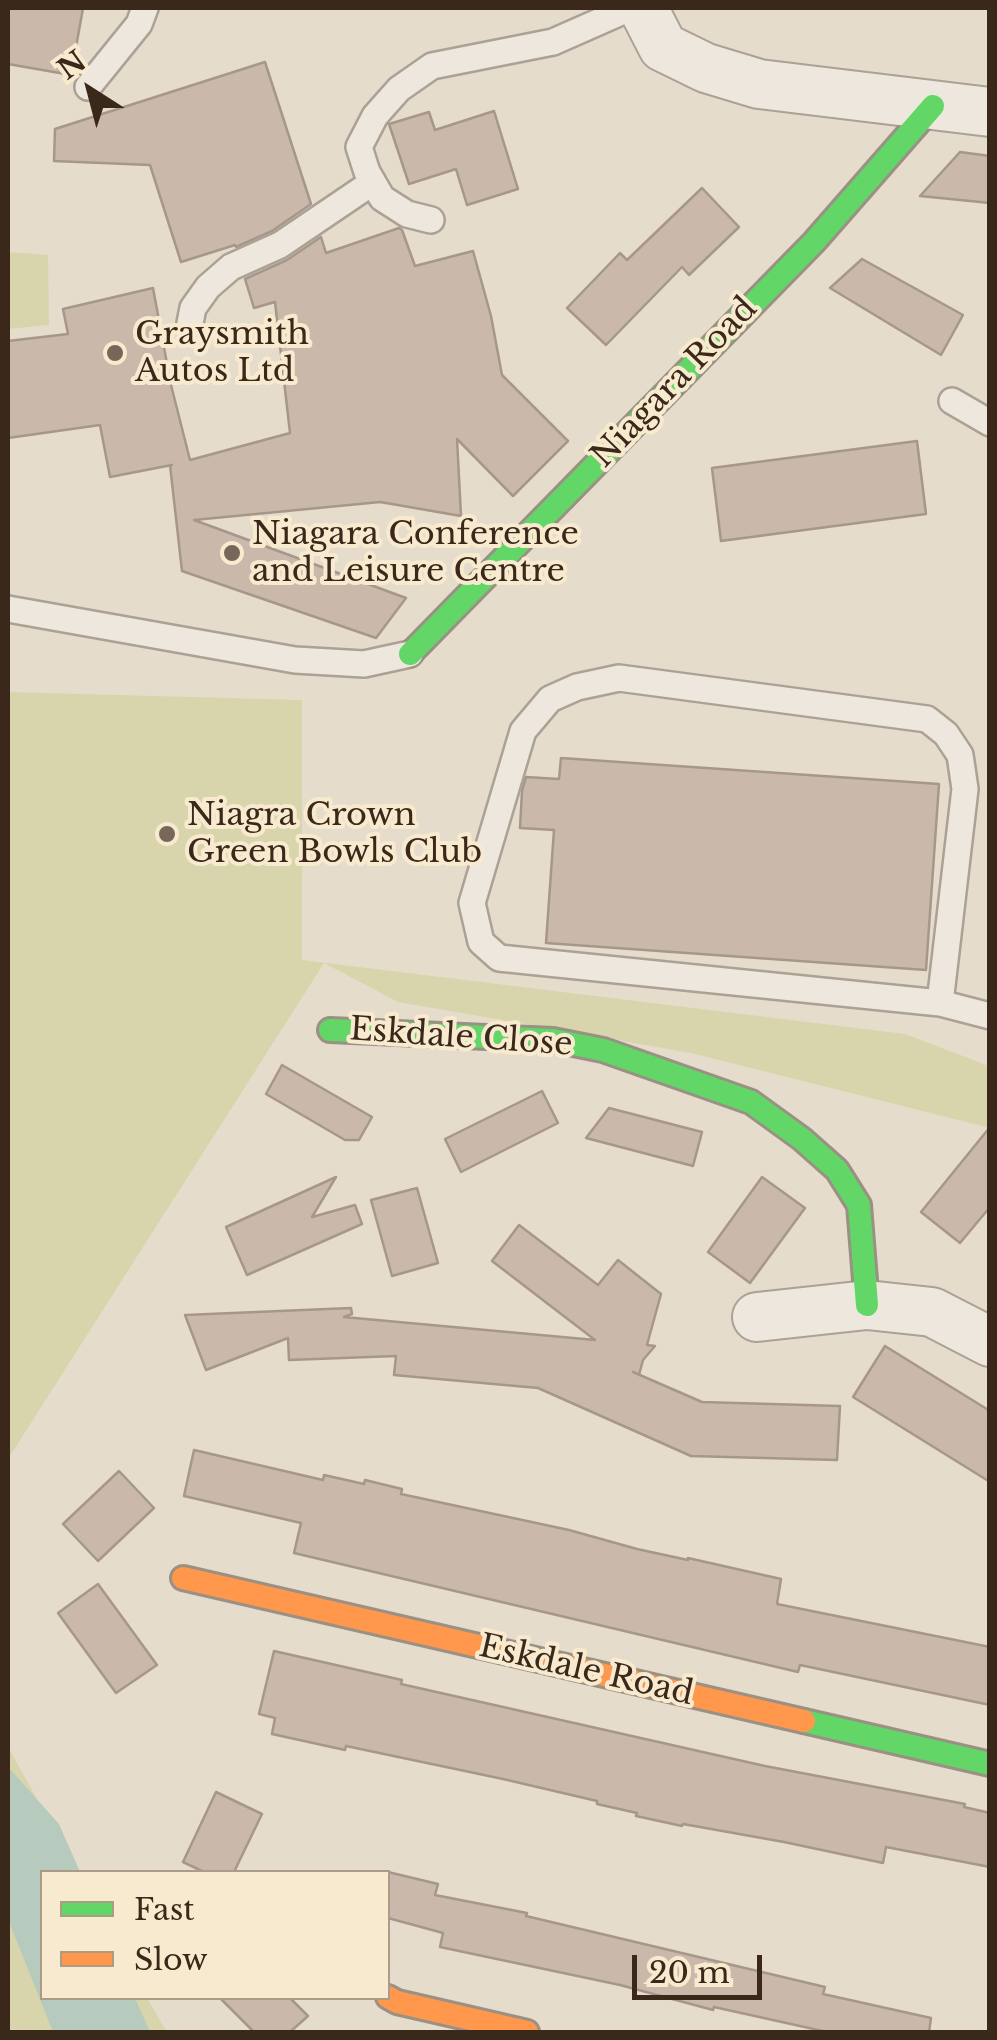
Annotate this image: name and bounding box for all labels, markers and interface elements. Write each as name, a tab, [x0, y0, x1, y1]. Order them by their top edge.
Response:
north arrow	[40, 40, 140, 140]
text: N	[51, 43, 93, 87]
street label: Niagara Road	[584, 290, 766, 476]
place label: Graysmith Autos Ltd	[135, 316, 309, 391]
marker: Graysmith Autos Ltd	[104, 342, 126, 364]
place label: Niagara Conference and Leisure Centre	[252, 516, 579, 591]
marker: Niagara Conference and Leisure Centre	[221, 542, 243, 564]
place label: Niagra Crown Green Bowls Club	[187, 797, 482, 872]
marker: Niagra Crown Green Bowls Club	[156, 823, 178, 845]
street label: Eskdale Close	[348, 1011, 574, 1065]
street label: Eskdale Road	[475, 1628, 697, 1714]
legend	[40, 1870, 390, 2000]
text: Fast	[134, 1891, 195, 1928]
scale bar	[637, 1935, 767, 1997]
text: Slow	[134, 1941, 208, 1978]
text: 20 m	[649, 1954, 730, 1991]

